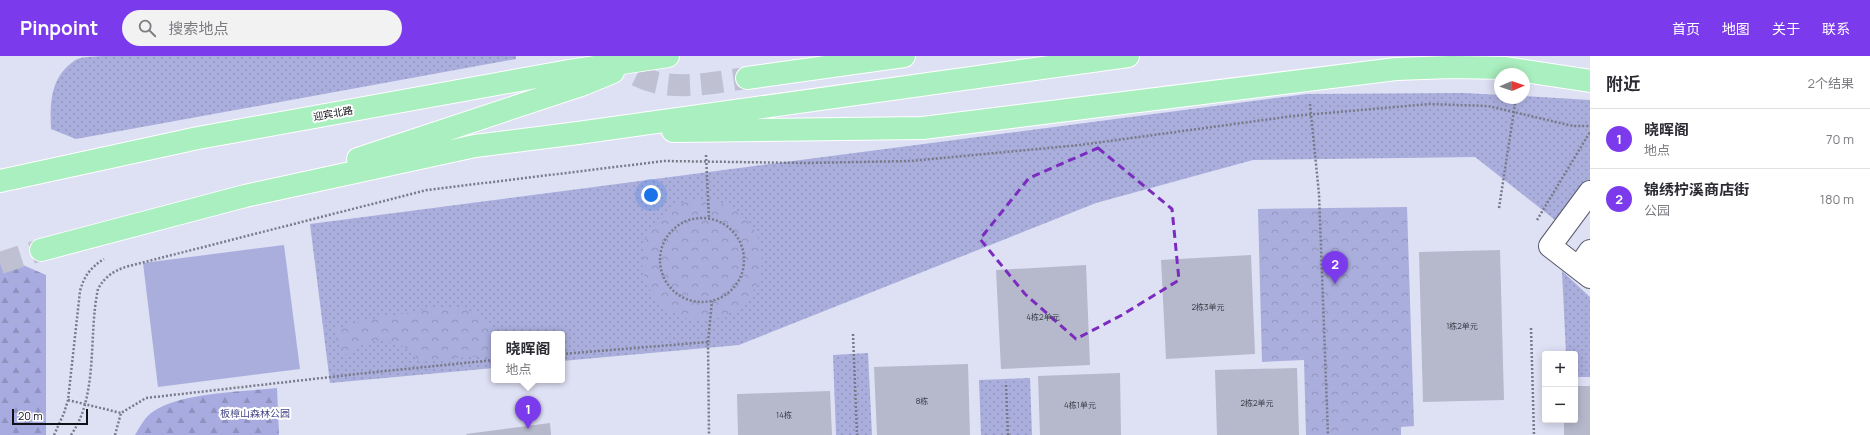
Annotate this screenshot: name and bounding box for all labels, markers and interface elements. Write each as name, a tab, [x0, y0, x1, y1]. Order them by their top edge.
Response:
search box	[122, 10, 402, 46]
text: Pinpoint	[20, 15, 98, 41]
icon: search	[136, 17, 158, 39]
text: 搜索地点	[168, 18, 228, 39]
text: 首页	[1672, 19, 1700, 38]
text: 地图	[1722, 19, 1750, 38]
text: 关于	[1772, 19, 1800, 38]
text: 联系	[1822, 19, 1850, 38]
north arrow	[1494, 68, 1530, 104]
text: 附近	[1606, 72, 1640, 95]
text: 2个结果	[1808, 74, 1854, 92]
street label: 迎宾北路	[312, 103, 354, 123]
text: 晓晖阁	[1644, 119, 1689, 140]
text: 1	[1616, 130, 1622, 148]
text: 70 m	[1826, 130, 1854, 148]
text: 地点	[1644, 141, 1670, 159]
text: 锦绣柠溪商店街	[1644, 179, 1749, 200]
your location	[641, 185, 661, 205]
text: 2	[1615, 190, 1623, 208]
text: 180 m	[1820, 190, 1854, 208]
text: 公园	[1644, 201, 1670, 219]
pin: 2	[1322, 251, 1348, 284]
house number: 2栋3单元	[1192, 301, 1224, 312]
house number: 4栋2单元	[1026, 311, 1060, 322]
house number: 1栋2单元	[1446, 320, 1478, 331]
popup	[491, 331, 565, 383]
text: 晓晖阁	[505, 338, 551, 359]
map controls	[1542, 351, 1578, 423]
button: +	[1542, 351, 1578, 387]
text: 地点	[505, 360, 532, 378]
button: −	[1542, 387, 1578, 423]
house number: 8栋	[916, 395, 928, 406]
pin: 1	[515, 396, 541, 429]
house number: 2栋2单元	[1240, 397, 1274, 408]
house number: 4栋1单元	[1064, 399, 1096, 410]
park label: 板樟山森林公园	[220, 406, 290, 420]
scale bar	[12, 407, 88, 426]
text: 20 m	[18, 408, 43, 423]
house number: 14栋	[776, 409, 792, 420]

